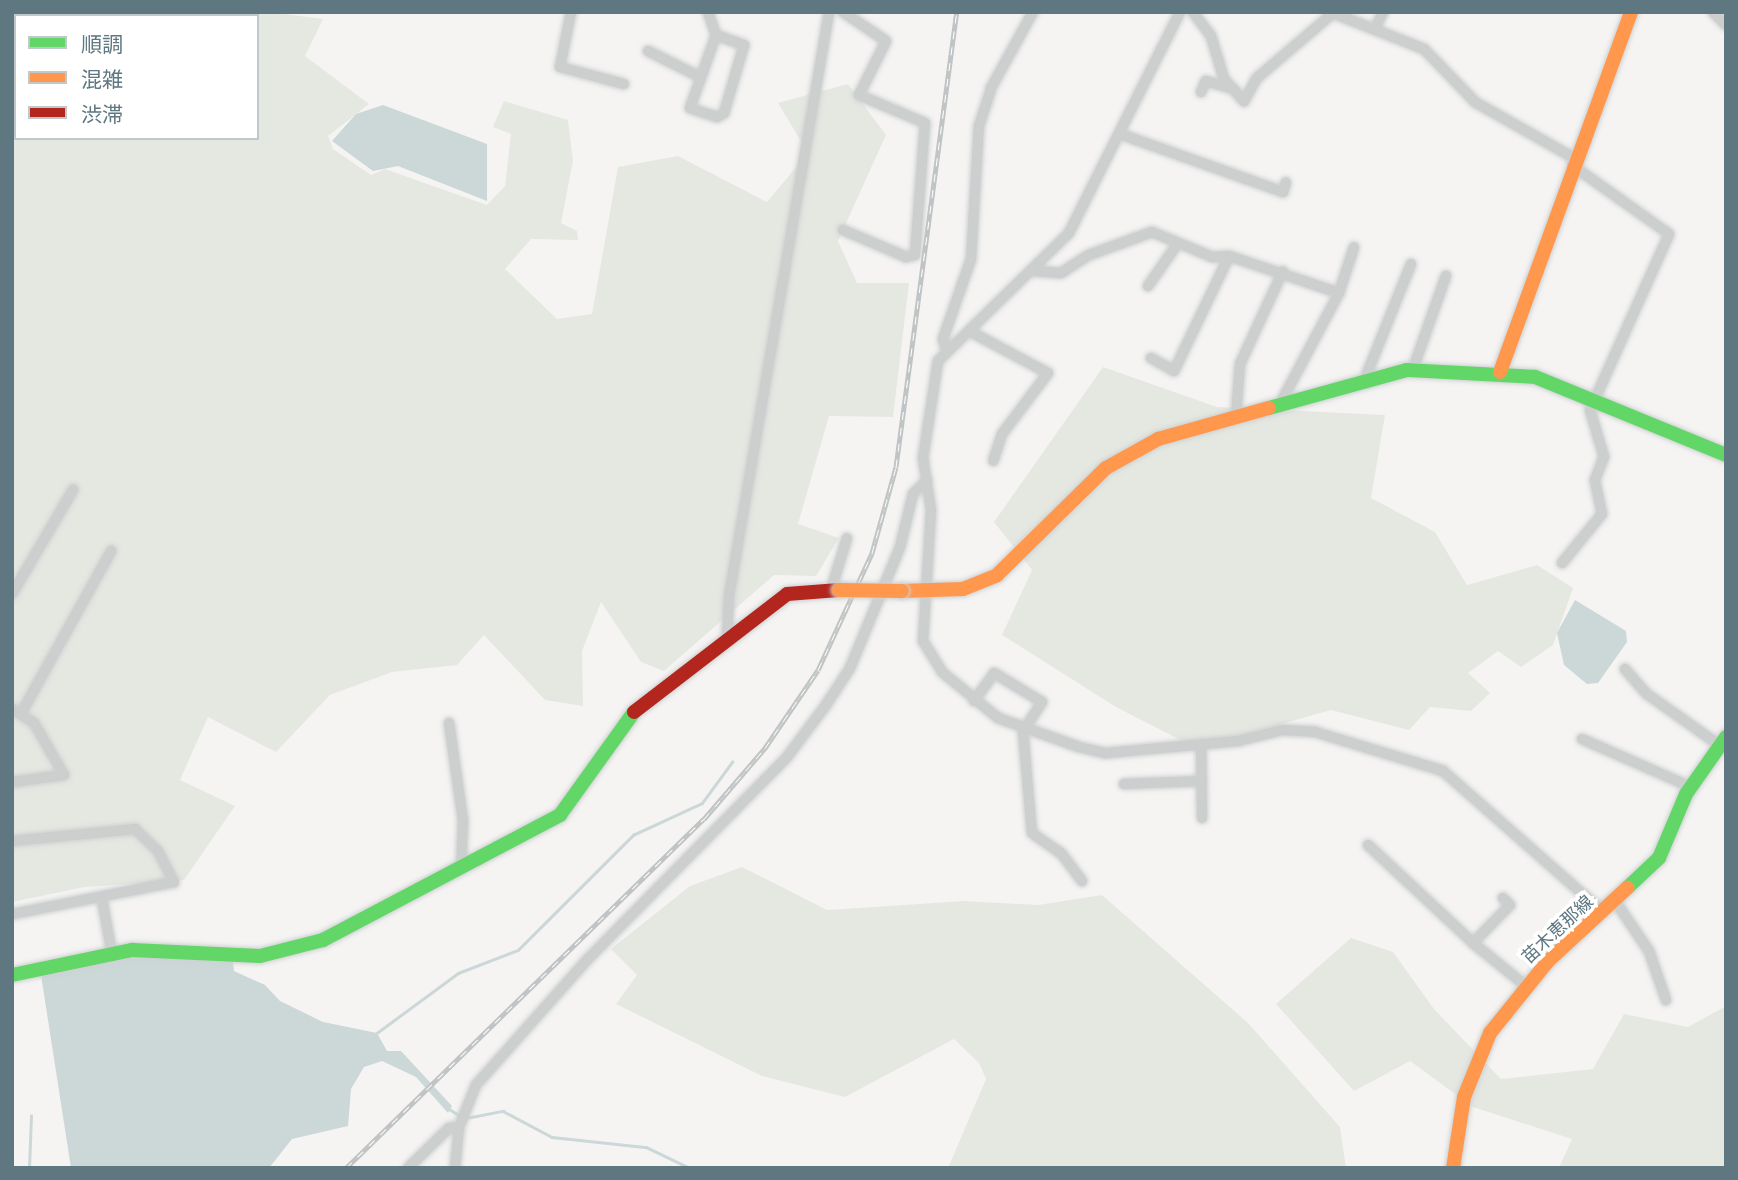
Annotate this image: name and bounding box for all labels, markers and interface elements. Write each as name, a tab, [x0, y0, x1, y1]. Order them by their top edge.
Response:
legend	[14, 14, 259, 140]
text: 順調	[81, 31, 123, 56]
text: 混雑	[81, 66, 123, 91]
text: 渋滞	[81, 101, 123, 126]
street label: 苗木恵那線	[1517, 890, 1597, 968]

